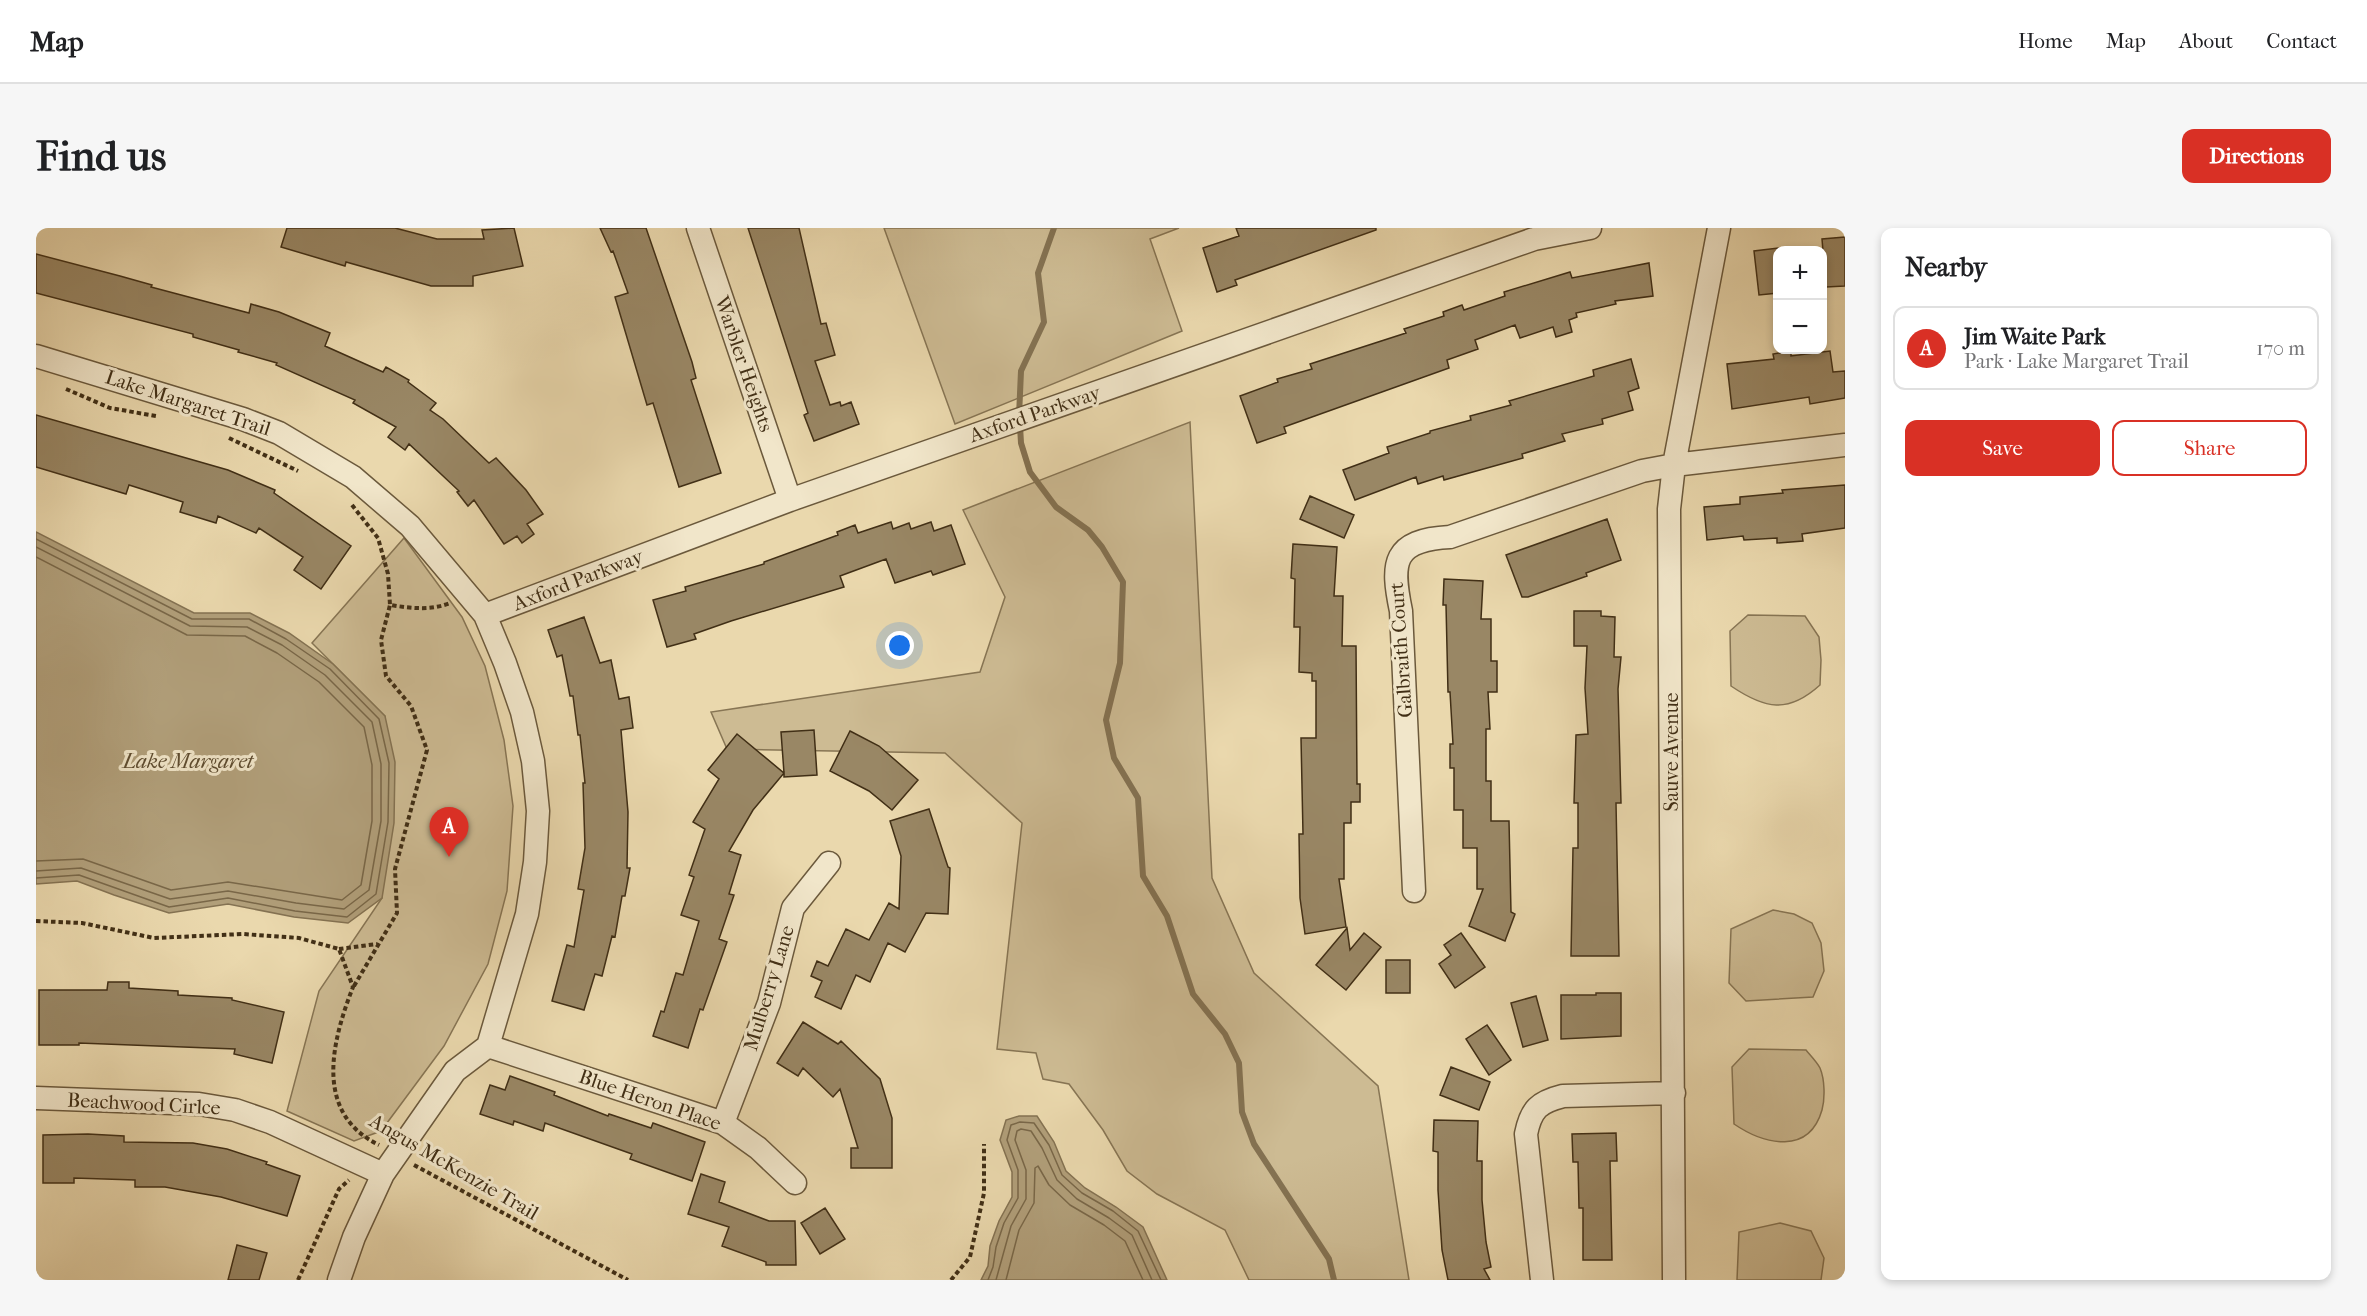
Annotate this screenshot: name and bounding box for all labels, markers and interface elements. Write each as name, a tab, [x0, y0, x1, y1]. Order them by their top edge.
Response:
text: Map	[30, 25, 84, 58]
text: Home	[2018, 29, 2073, 53]
text: Map	[2106, 29, 2146, 53]
text: About	[2179, 29, 2233, 53]
text: Contact	[2266, 29, 2337, 53]
button: Directions	[2182, 129, 2331, 183]
text: Find us	[36, 132, 166, 181]
map controls	[1773, 246, 1827, 354]
button: +	[1773, 246, 1827, 300]
text: Nearby	[1905, 252, 1987, 283]
street label: Warbler Heights	[710, 292, 778, 435]
button: −	[1773, 300, 1827, 354]
text: Jim Waite Park	[1964, 324, 2105, 350]
text: A	[1920, 337, 1933, 360]
text: 170 m	[2256, 337, 2305, 360]
text: Park · Lake Margaret Trail	[1964, 350, 2189, 373]
street label: Lake Margaret Trail	[102, 365, 274, 441]
street label: Axford Parkway	[965, 380, 1105, 448]
button: Save	[1905, 420, 2100, 476]
button: Share	[2112, 420, 2307, 476]
street label: Axford Parkway	[509, 544, 647, 616]
street label: Galbraith Court	[1385, 581, 1417, 719]
your location	[885, 631, 914, 660]
street label: Sauve Avenue	[1660, 692, 1683, 812]
water label: Lake Margaret	[121, 749, 255, 773]
pin: A	[430, 808, 468, 857]
street label: Mulberry Lane	[739, 922, 799, 1053]
street label: Blue Heron Place	[576, 1065, 724, 1135]
street label: Beachwood Cirlce	[67, 1089, 221, 1120]
street label: Angus McKenzie Trail	[365, 1109, 543, 1225]

